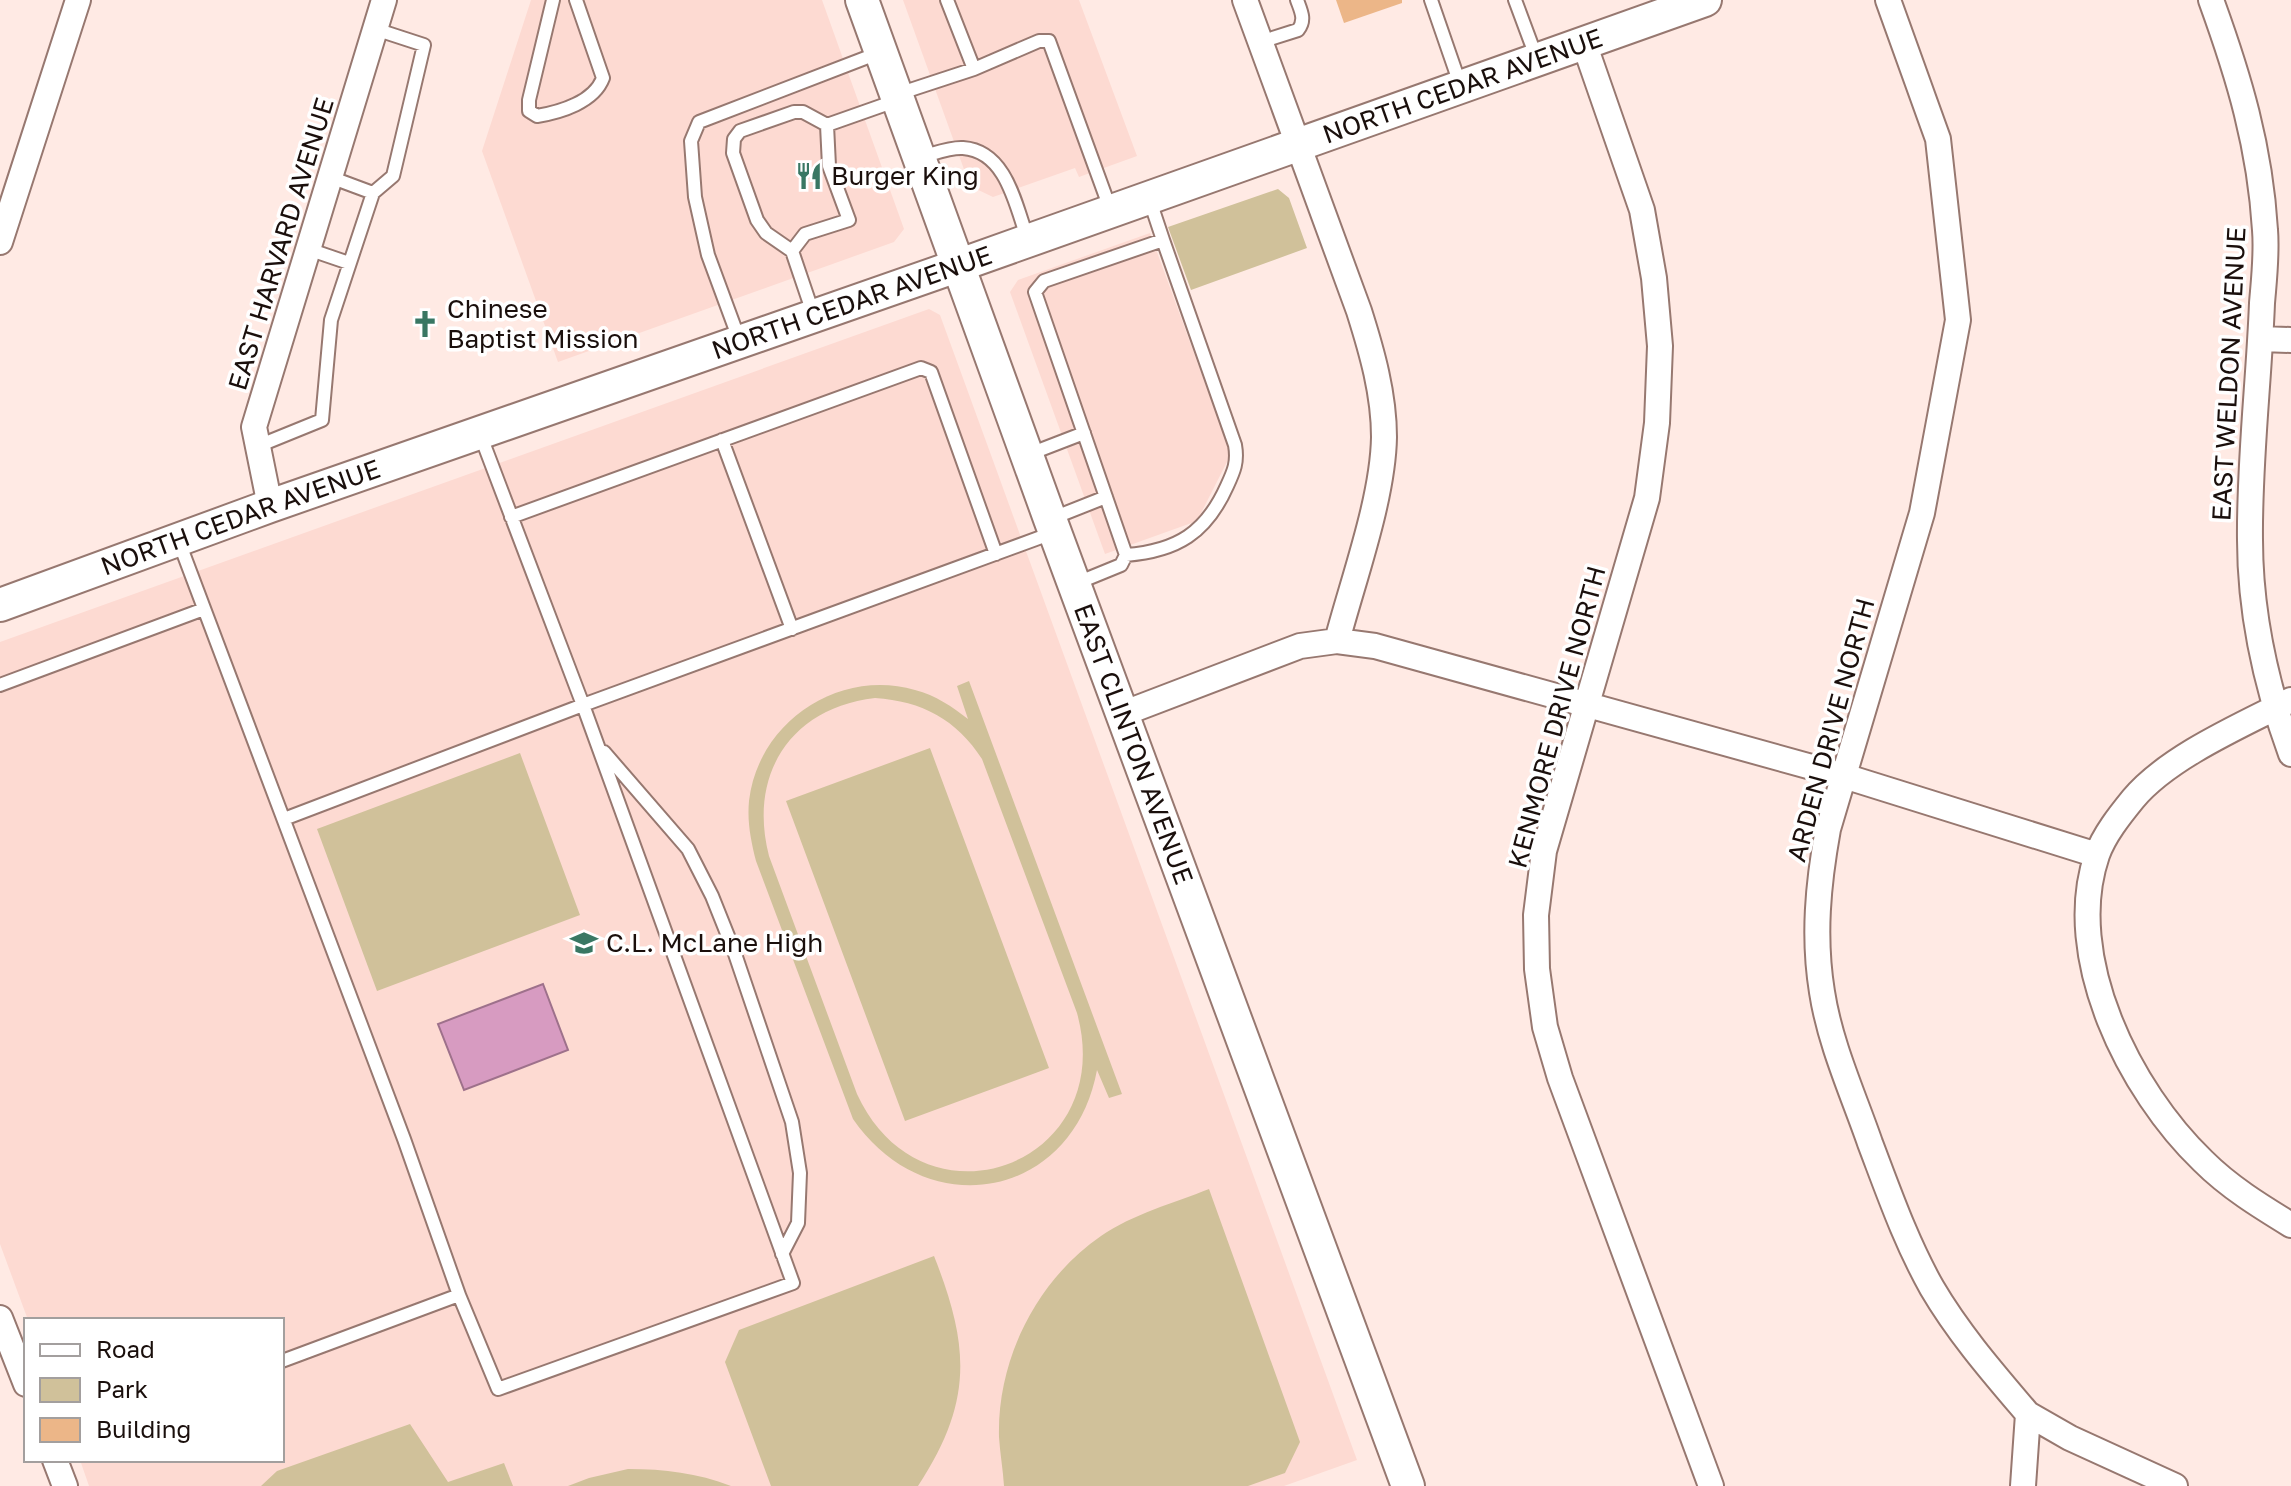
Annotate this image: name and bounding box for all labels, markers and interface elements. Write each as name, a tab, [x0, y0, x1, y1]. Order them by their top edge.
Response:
street label: NORTH CEDAR AVENUE	[1318, 22, 1607, 150]
street label: EAST HARVARD AVENUE	[221, 94, 340, 394]
place label: Burger King	[831, 160, 979, 191]
restaurant icon: Burger King	[794, 161, 824, 191]
street label: EAST WELDON AVENUE	[2205, 226, 2252, 522]
street label: NORTH CEDAR AVENUE	[708, 239, 996, 365]
place label: Chinese Baptist Mission	[447, 293, 639, 354]
church icon: Chinese Baptist Mission	[410, 309, 440, 339]
street label: NORTH CEDAR AVENUE	[96, 453, 384, 582]
street label: KENMORE DRIVE NORTH	[1501, 562, 1612, 871]
street label: ARDEN DRIVE NORTH	[1780, 595, 1881, 865]
street label: EAST CLINTON AVENUE	[1068, 599, 1200, 888]
place label: C.L. McLane High	[606, 927, 823, 958]
school or university icon: C.L. McLane High	[569, 928, 599, 958]
legend	[24, 1318, 284, 1462]
text: Road	[96, 1334, 155, 1363]
text: Park	[96, 1374, 148, 1403]
text: Building	[96, 1414, 191, 1443]

